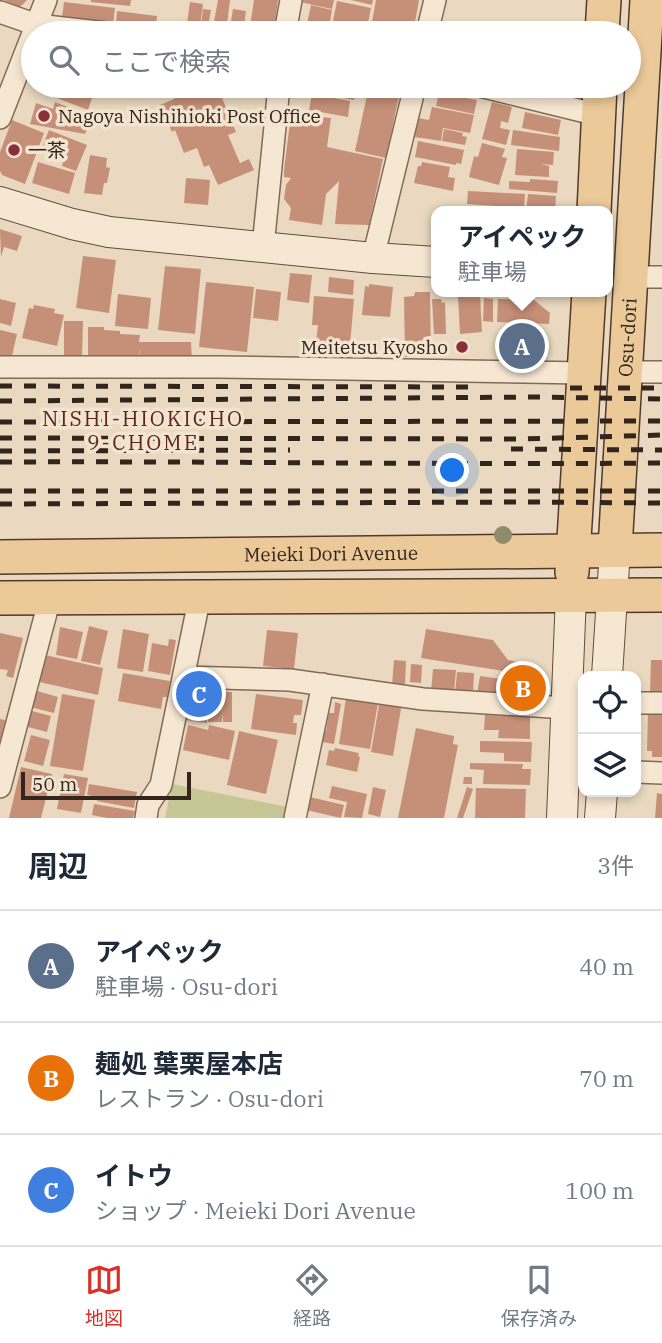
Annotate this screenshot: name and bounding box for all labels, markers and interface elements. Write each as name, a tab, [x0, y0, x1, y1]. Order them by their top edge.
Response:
search box	[21, 21, 641, 98]
icon: search	[45, 41, 83, 79]
text: ここで検索	[101, 44, 231, 78]
place label: Nagoya Nishihioki Post Office	[58, 104, 321, 128]
marker: Nagoya Nishihioki Post Office	[36, 108, 52, 124]
place label: 一茶	[28, 138, 66, 162]
marker: 一茶	[6, 142, 22, 158]
popup	[431, 206, 613, 297]
text: アイペック	[458, 219, 586, 253]
text: 駐車場	[458, 256, 527, 286]
street label: Osu-dori	[613, 297, 642, 378]
pin: A	[499, 320, 545, 372]
place label: Meitetsu Kyosho	[301, 335, 448, 359]
marker: Meitetsu Kyosho	[454, 339, 470, 355]
district label: NISHI-HIOKICHO 9-CHOME	[42, 404, 244, 456]
your location	[435, 453, 469, 487]
street label: Meieki Dori Avenue	[244, 541, 418, 566]
pin: B	[500, 662, 546, 714]
pin: C	[176, 668, 222, 720]
map controls	[578, 671, 641, 797]
button: locate	[578, 671, 641, 734]
button: layers	[578, 734, 641, 797]
scale bar	[21, 769, 191, 801]
text: 50 m	[32, 772, 77, 796]
text: 周辺	[28, 846, 88, 885]
text: 3件	[597, 850, 634, 880]
text: アイペック	[95, 934, 224, 968]
text: A	[43, 951, 59, 981]
text: 40 m	[579, 951, 634, 981]
text: 駐車場 · Osu-dori	[95, 971, 278, 1001]
text: 麺処 葉栗屋本店	[95, 1046, 283, 1080]
text: B	[43, 1063, 59, 1093]
text: 70 m	[579, 1063, 634, 1093]
text: レストラン · Osu-dori	[95, 1083, 324, 1113]
text: イトウ	[95, 1158, 173, 1192]
text: C	[43, 1175, 59, 1205]
text: 100 m	[565, 1175, 634, 1205]
text: ショップ · Meieki Dori Avenue	[95, 1195, 416, 1225]
tab: 地図	[85, 1261, 123, 1330]
tab: 経路	[293, 1261, 331, 1330]
tab: 保存済み	[501, 1261, 577, 1330]

